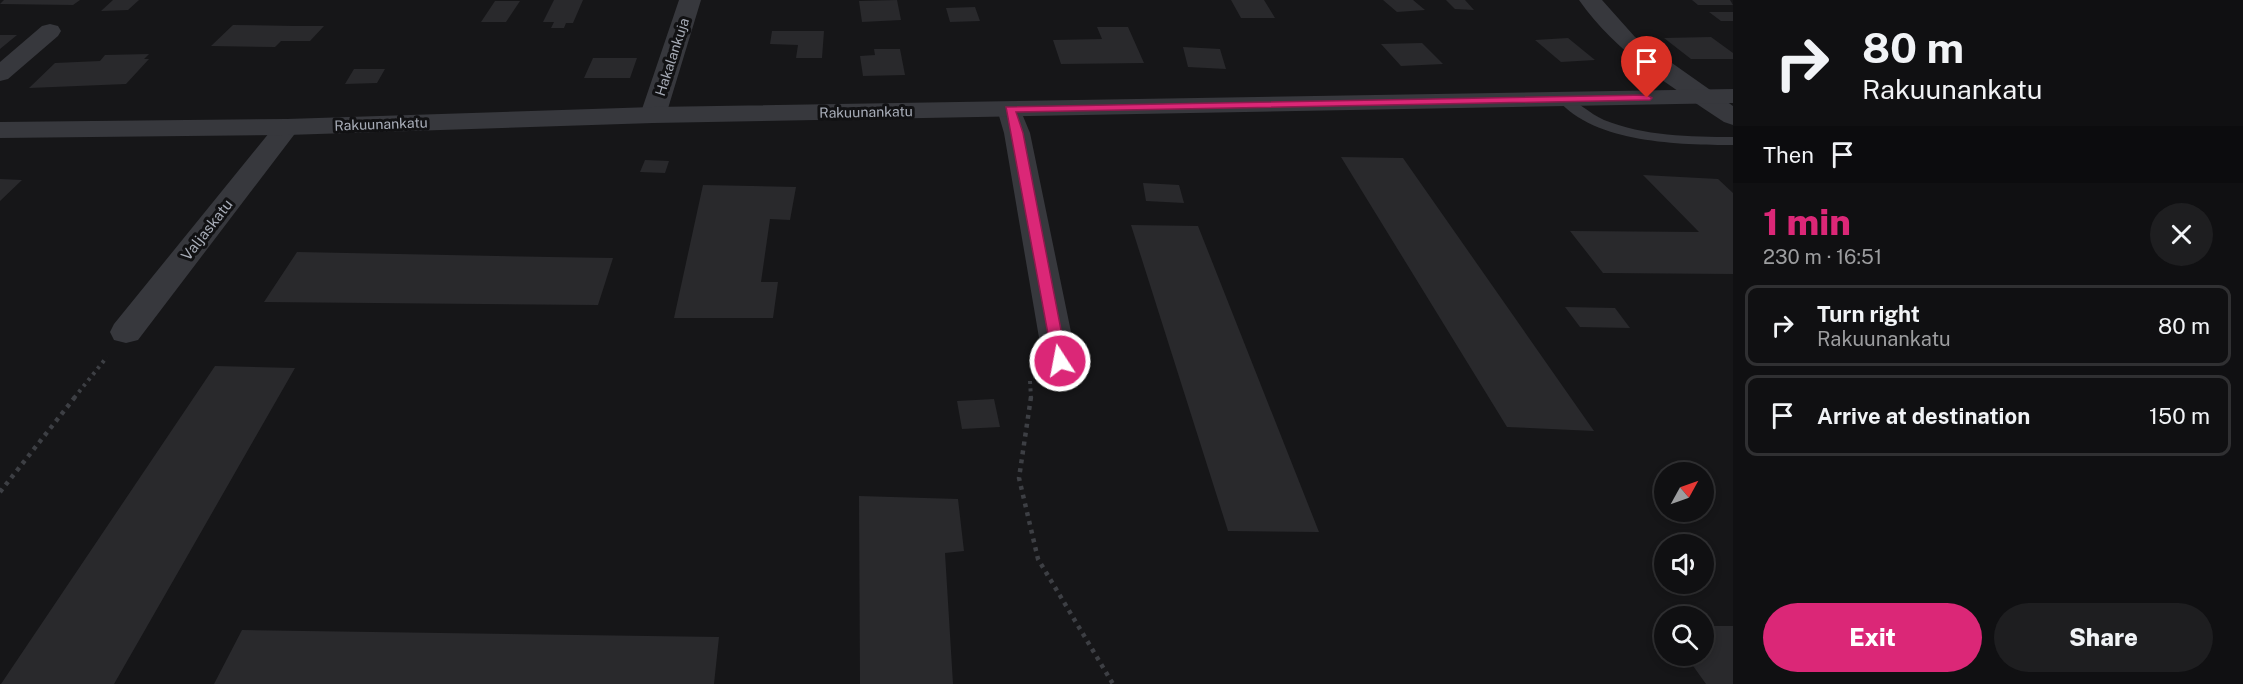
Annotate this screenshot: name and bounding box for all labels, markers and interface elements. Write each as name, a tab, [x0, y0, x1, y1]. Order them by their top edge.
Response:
street label: Hakalankuja	[652, 16, 692, 98]
text: 80 m	[1862, 23, 1964, 72]
icon: right	[1763, 24, 1841, 102]
pin	[1621, 36, 1672, 98]
icon: arrive	[1630, 45, 1663, 78]
text: Rakuunankatu	[1862, 73, 2043, 105]
street label: Rakuunankatu	[819, 103, 913, 121]
street label: Rakuunankatu	[334, 114, 428, 134]
icon: arrive	[1826, 138, 1859, 171]
text: Then	[1763, 142, 1814, 168]
street label: Valjaskatu	[178, 196, 236, 264]
text: 1 min	[1763, 201, 1851, 243]
button: close	[2150, 203, 2213, 266]
text: 230 m · 16:51	[1763, 245, 1882, 269]
text: Turn right	[1817, 301, 1920, 327]
icon: right	[1766, 309, 1799, 342]
text: 80 m	[2158, 313, 2210, 339]
text: Rakuunankatu	[1817, 327, 1951, 351]
position arrow	[1028, 329, 1092, 393]
icon: arrive	[1766, 399, 1799, 432]
text: Arrive at destination	[1817, 403, 2030, 429]
text: 150 m	[2149, 403, 2210, 429]
north arrow	[1654, 462, 1714, 522]
map controls	[1654, 462, 1714, 666]
button: sound	[1654, 534, 1714, 594]
button: Exit	[1763, 603, 1982, 672]
button: Share	[1994, 603, 2213, 672]
button: search	[1654, 606, 1714, 666]

